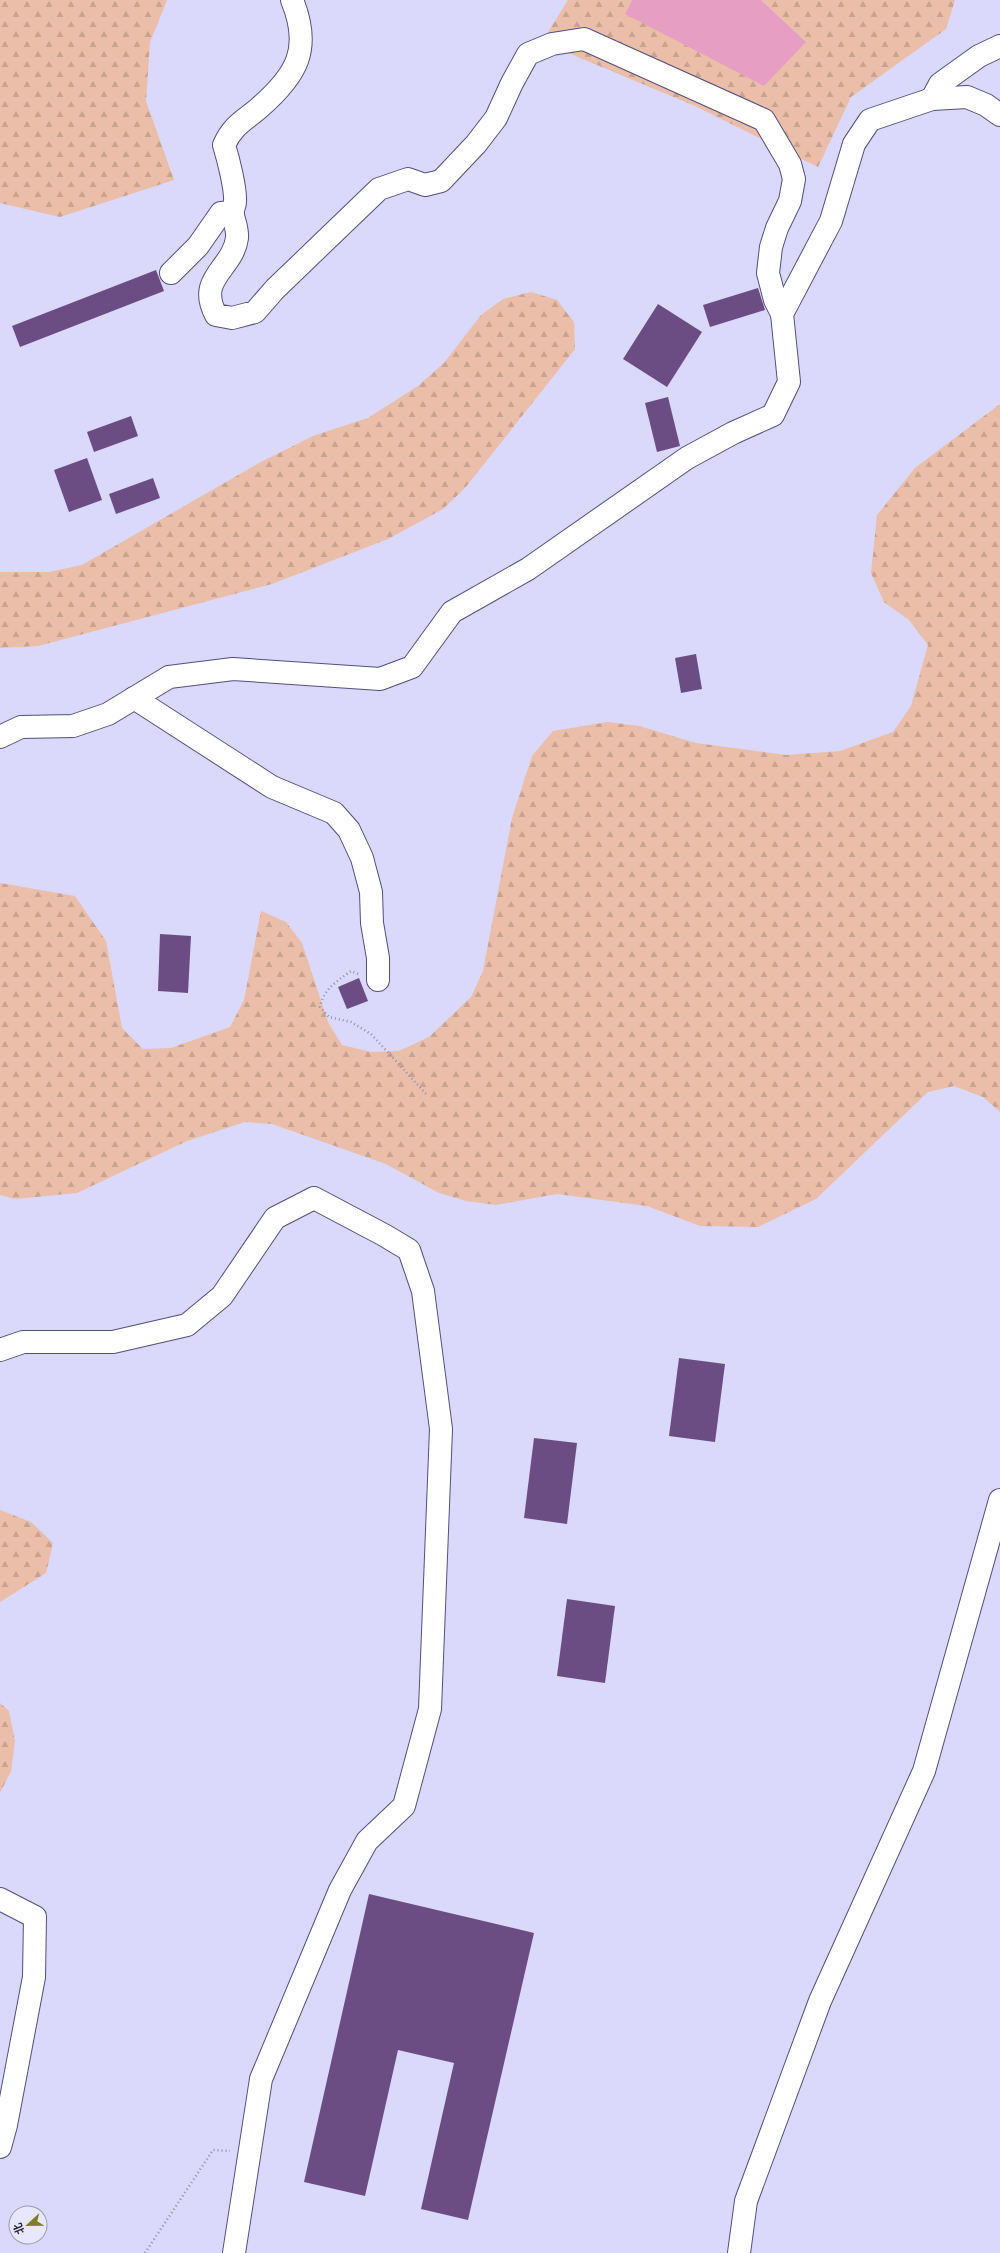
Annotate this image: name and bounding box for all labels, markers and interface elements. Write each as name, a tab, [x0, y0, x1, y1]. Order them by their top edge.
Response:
north arrow	[8, 2205, 48, 2245]
text: 北	[11, 2221, 26, 2236]

